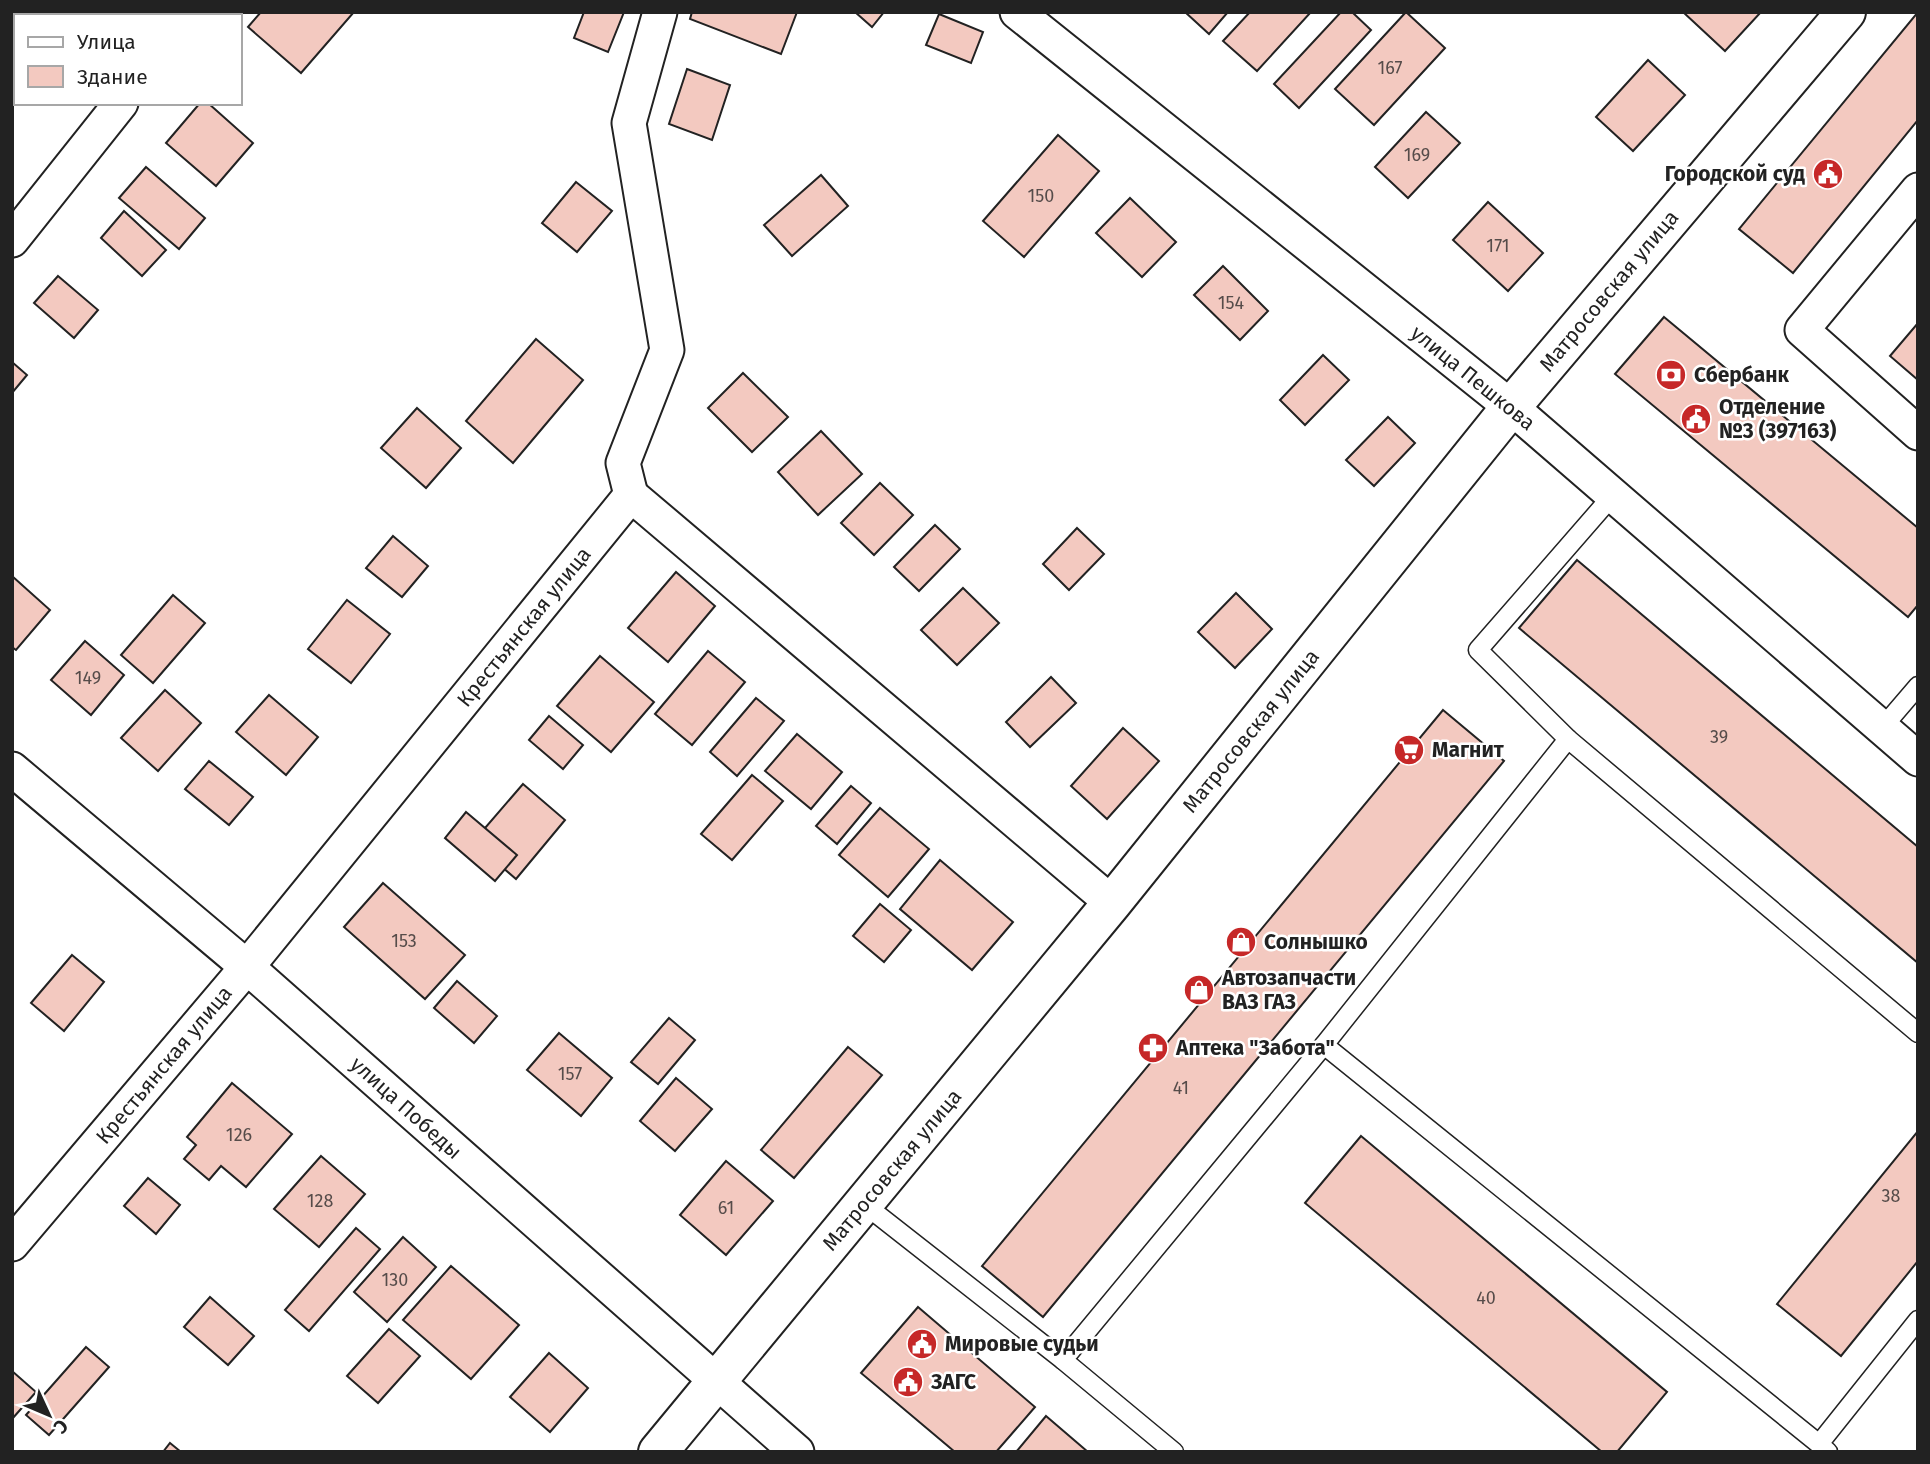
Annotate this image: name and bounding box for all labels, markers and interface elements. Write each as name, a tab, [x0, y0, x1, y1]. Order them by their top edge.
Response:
legend	[14, 14, 242, 105]
text: Улица	[77, 29, 136, 55]
house number: 167	[1378, 57, 1402, 79]
text: Здание	[77, 64, 148, 90]
house number: 169	[1404, 144, 1430, 166]
public building icon: Городской суд	[1811, 157, 1845, 191]
place label: Городской суд	[1665, 161, 1805, 187]
house number: 150	[1028, 185, 1054, 207]
street label: Матросовская улица	[1534, 205, 1684, 377]
house number: 171	[1486, 235, 1510, 257]
house number: 154	[1218, 292, 1245, 314]
street label: улица Пешкова	[1406, 320, 1540, 436]
bank icon: Сбербанк	[1654, 358, 1688, 392]
place label: Сбербанк	[1694, 362, 1789, 388]
place label: Отделение №3 (397163)	[1719, 394, 1837, 444]
public building icon: Отделение №3 (397163)	[1679, 402, 1713, 436]
street label: Крестьянская улица	[452, 542, 596, 712]
street label: Матросовская улица	[1177, 644, 1325, 818]
house number: 149	[75, 667, 101, 689]
house number: 39	[1710, 726, 1728, 748]
supermarket icon: Магнит	[1392, 733, 1426, 767]
place label: Магнит	[1432, 737, 1505, 763]
shop icon: Солнышко	[1224, 925, 1258, 959]
place label: Солнышко	[1264, 929, 1368, 955]
house number: 153	[391, 930, 417, 952]
place label: Автозапчасти ВАЗ ГАЗ	[1221, 965, 1356, 1015]
shop icon: Автозапчасти ВАЗ ГАЗ	[1182, 973, 1216, 1007]
street label: Крестьянская улица	[90, 981, 238, 1149]
pharmacy icon: Аптека "Забота"	[1136, 1031, 1170, 1065]
place label: Аптека "Забота"	[1175, 1035, 1335, 1061]
street label: улица Победы	[345, 1051, 467, 1165]
house number: 157	[558, 1063, 582, 1085]
house number: 41	[1173, 1077, 1189, 1099]
street label: Матросовская улица	[817, 1084, 967, 1256]
house number: 126	[226, 1124, 252, 1146]
house number: 38	[1882, 1185, 1901, 1207]
house number: 128	[307, 1190, 333, 1212]
house number: 61	[718, 1197, 734, 1219]
house number: 130	[382, 1269, 408, 1291]
house number: 40	[1476, 1287, 1496, 1309]
public building icon: Мировые судьи	[905, 1327, 939, 1361]
place label: Мировые судьи	[945, 1331, 1099, 1357]
public building icon: ЗАГС	[891, 1365, 925, 1399]
place label: ЗАГС	[930, 1369, 976, 1395]
north arrow	[14, 1380, 84, 1450]
text: С	[49, 1415, 73, 1438]

